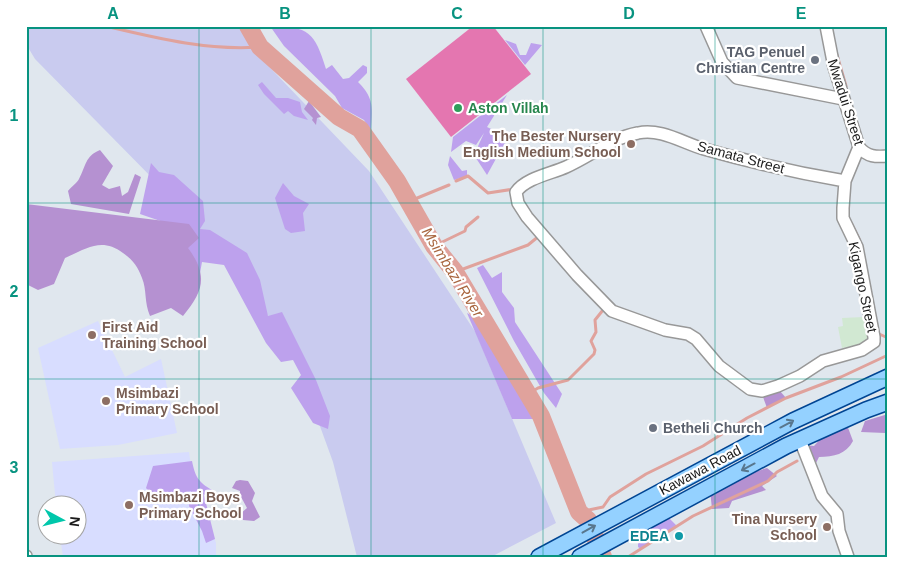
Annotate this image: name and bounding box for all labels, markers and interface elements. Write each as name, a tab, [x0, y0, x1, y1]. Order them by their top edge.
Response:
text: A	[107, 5, 119, 22]
text: B	[279, 5, 291, 22]
text: C	[451, 5, 463, 22]
text: D	[623, 5, 635, 22]
text: E	[796, 5, 807, 22]
place label: TAG Penuel Christian Centre	[696, 44, 805, 76]
marker: TAG Penuel Christian Centre	[809, 54, 821, 66]
street label: Mwadui Street	[825, 57, 867, 147]
place label: Aston Villah	[468, 100, 549, 116]
marker: Aston Villah	[452, 102, 464, 114]
text: 1	[10, 107, 19, 124]
place label: The Bester Nursery English Medium School	[463, 128, 621, 160]
marker: The Bester Nursery English Medium School	[625, 138, 637, 150]
street label: Samata Street	[696, 138, 786, 176]
water label: Msimbazi River	[419, 224, 488, 321]
street label: Kigango Street	[846, 240, 880, 334]
text: 2	[10, 283, 19, 300]
place label: First Aid Training School	[102, 319, 207, 351]
marker: First Aid Training School	[86, 329, 98, 341]
place label: Msimbazi Primary School	[116, 385, 219, 417]
marker: Msimbazi Primary School	[100, 395, 112, 407]
one-way arrow	[779, 419, 794, 428]
place label: Betheli Church	[663, 420, 763, 436]
marker: Betheli Church	[647, 422, 659, 434]
street label: Kawawa Road	[656, 442, 744, 498]
text: 3	[10, 459, 19, 476]
one-way arrow	[742, 462, 756, 472]
place label: Msimbazi Boys Primary School	[139, 489, 242, 521]
north arrow	[38, 496, 88, 546]
marker: Msimbazi Boys Primary School	[123, 499, 135, 511]
place label: Tina Nursery School	[732, 511, 817, 543]
text: N	[66, 516, 83, 528]
marker: Tina Nursery School	[821, 521, 833, 533]
one-way arrow	[582, 524, 596, 534]
place label: EDEA	[630, 528, 669, 544]
marker: EDEA	[673, 530, 685, 542]

